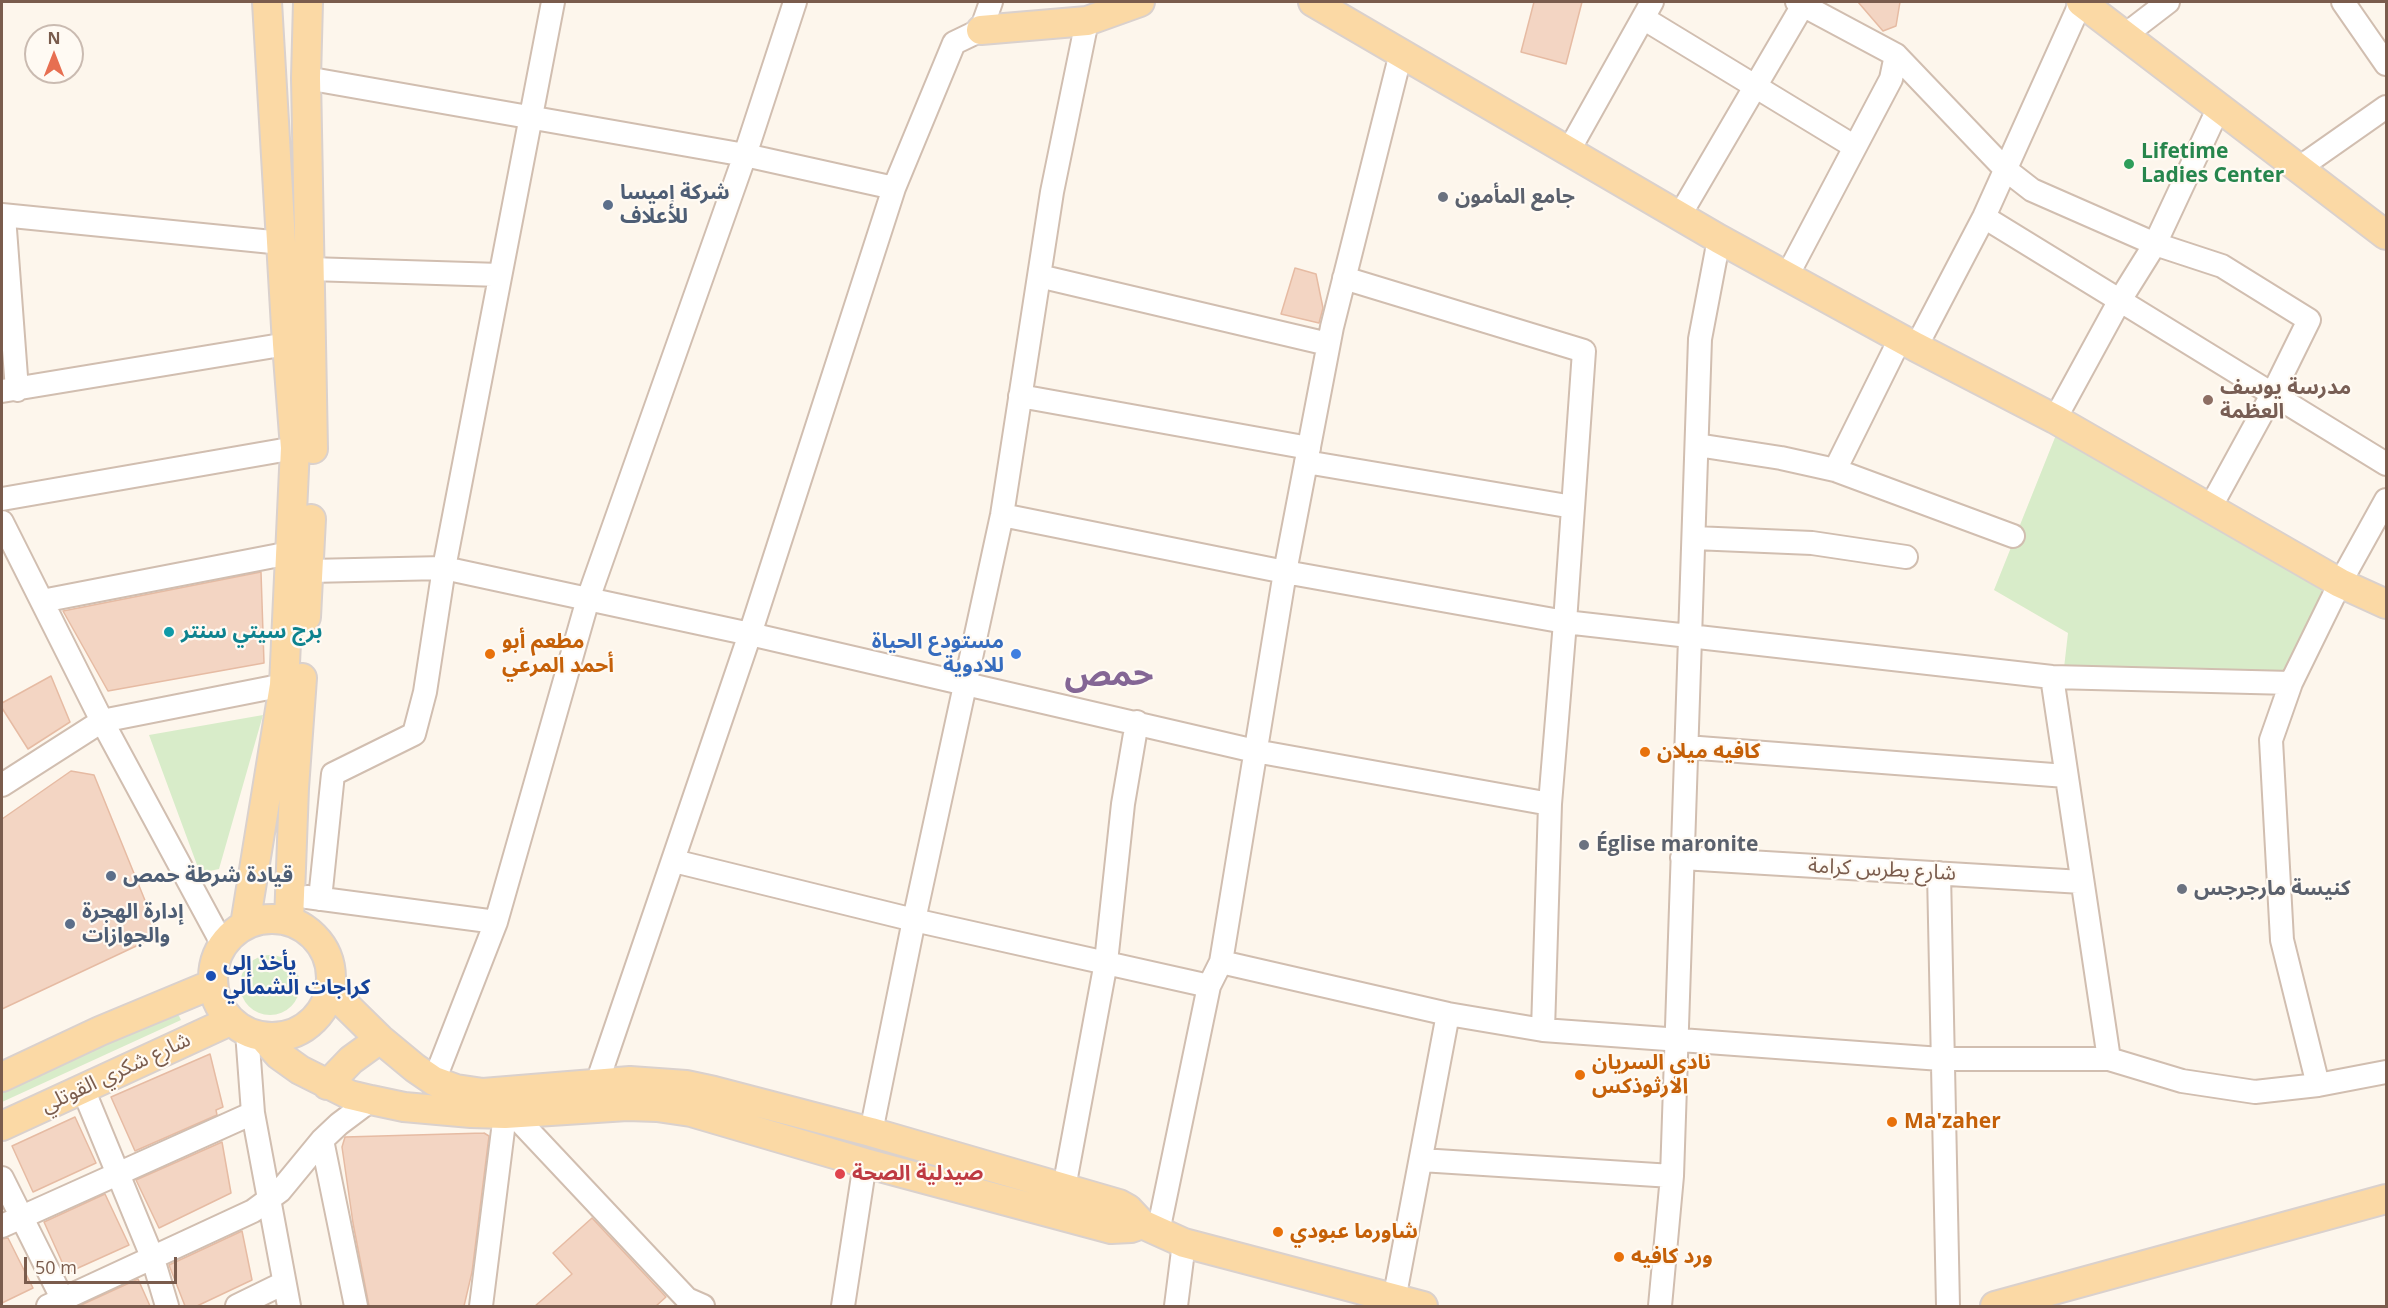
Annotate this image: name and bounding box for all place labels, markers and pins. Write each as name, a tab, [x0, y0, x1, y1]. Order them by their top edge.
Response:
place label: Lifetime Ladies Center	[2141, 139, 2284, 189]
marker: Lifetime Ladies Center	[2122, 157, 2136, 171]
place label: شركة إميسا للأعلاف	[620, 180, 730, 230]
place label: جامع المأمون	[1455, 184, 1575, 210]
marker: جامع المأمون	[1436, 190, 1450, 204]
marker: شركة إميسا للأعلاف	[601, 198, 615, 212]
place label: مدرسة يوسف العظمة	[2220, 375, 2351, 425]
marker: مدرسة يوسف العظمة	[2201, 393, 2215, 407]
place label: برج سيتي سنتر	[181, 619, 322, 645]
marker: برج سيتي سنتر	[162, 625, 176, 639]
place label: مطعم أبو أحمد المرعي	[502, 629, 614, 679]
place label: مستودع الحياة للادوية	[872, 629, 1004, 679]
marker: مطعم أبو أحمد المرعي	[483, 647, 497, 661]
marker: مستودع الحياة للادوية	[1009, 647, 1023, 661]
place label: كافيه ميلان	[1657, 739, 1760, 765]
marker: كافيه ميلان	[1638, 745, 1652, 759]
place label: Église maronite	[1596, 832, 1758, 858]
marker: Église maronite	[1577, 838, 1591, 852]
place label: قيادة شرطة حمص	[123, 863, 293, 889]
marker: قيادة شرطة حمص	[104, 869, 118, 883]
place label: كنيسة مارجرجس	[2194, 876, 2351, 902]
marker: كنيسة مارجرجس	[2175, 882, 2189, 896]
place label: إدارة الهجرة والجوازات	[82, 899, 184, 949]
marker: إدارة الهجرة والجوازات	[63, 917, 77, 931]
place label: يأخذ إلى كراجات الشمالي	[223, 951, 370, 1001]
marker: يأخذ إلى كراجات الشمالي	[204, 969, 218, 983]
place label: نادي السريان الارثوذكس	[1592, 1050, 1711, 1100]
marker: نادي السريان الارثوذكس	[1573, 1068, 1587, 1082]
place label: Ma'zaher	[1904, 1109, 2001, 1135]
marker: Ma'zaher	[1885, 1115, 1899, 1129]
place label: صيدلية الصحة	[852, 1161, 983, 1187]
marker: صيدلية الصحة	[833, 1167, 847, 1181]
place label: شاورما عبودي	[1290, 1219, 1418, 1245]
marker: شاورما عبودي	[1271, 1225, 1285, 1239]
place label: ورد كافيه	[1631, 1244, 1713, 1270]
marker: ورد كافيه	[1612, 1250, 1626, 1264]

